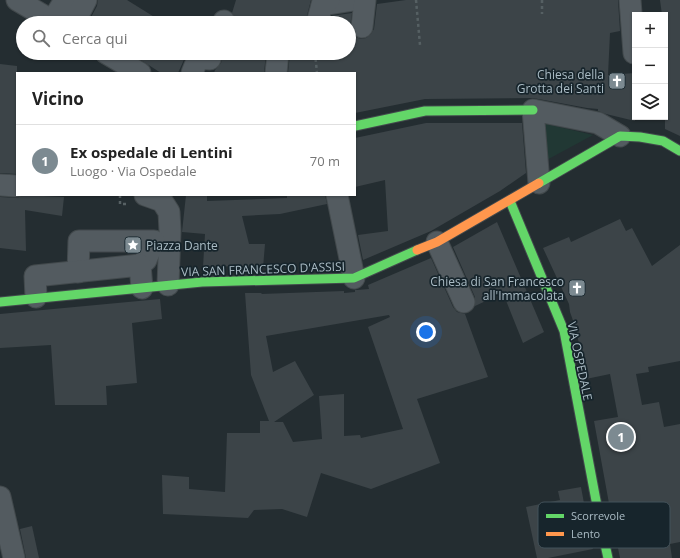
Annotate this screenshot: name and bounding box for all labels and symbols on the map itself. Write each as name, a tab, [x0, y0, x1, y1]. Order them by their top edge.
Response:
place label: Chiesa della Grotta dei Santi	[517, 66, 604, 97]
church icon: Chiesa della Grotta dei Santi	[607, 71, 627, 91]
place icon: Piazza Dante	[123, 235, 143, 255]
place label: Piazza Dante	[146, 237, 218, 254]
street label: VIA SAN FRANCESCO D'ASSISI	[181, 258, 345, 280]
place label: Chiesa di San Francesco all'Immacolata	[430, 273, 564, 304]
church icon: Chiesa di San Francesco all'Immacolata	[567, 278, 587, 298]
street label: VIA OSPEDALE	[563, 320, 597, 402]
your location	[416, 322, 436, 342]
pin: 1	[608, 422, 634, 452]
legend	[538, 502, 670, 548]
text: Scorrevole	[571, 508, 625, 523]
text: Lento	[571, 526, 601, 541]

